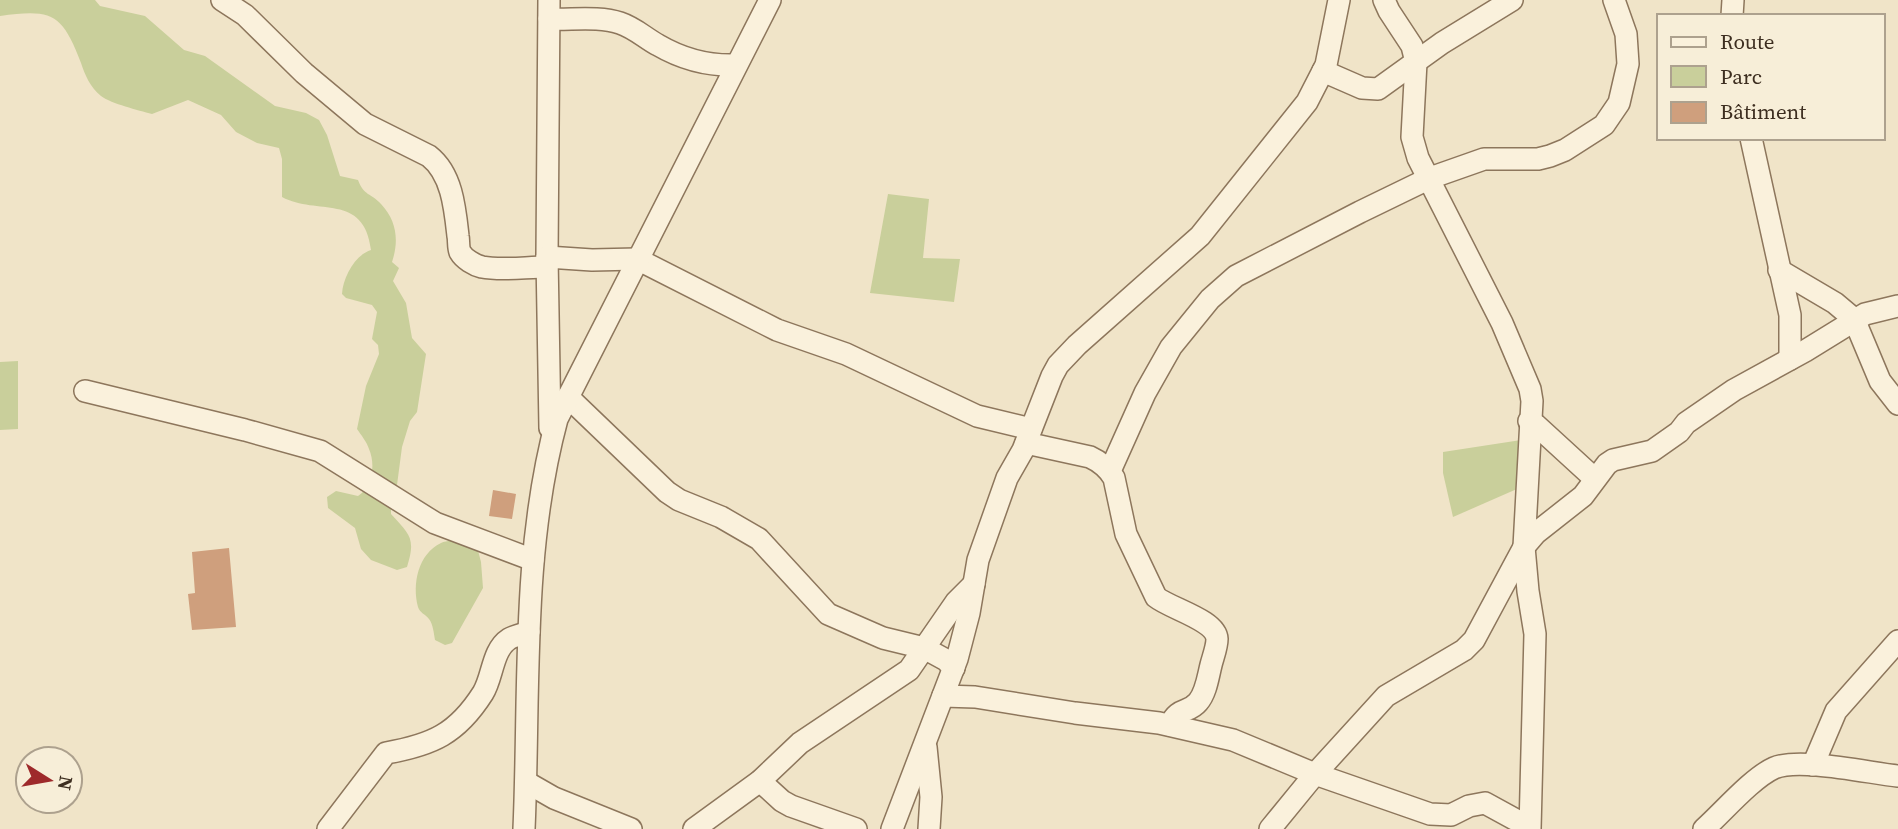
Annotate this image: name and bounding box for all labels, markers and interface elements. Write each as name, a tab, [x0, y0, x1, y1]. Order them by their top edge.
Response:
legend	[1657, 14, 1884, 140]
text: Route	[1720, 27, 1775, 56]
text: Parc	[1720, 62, 1762, 91]
text: Bâtiment	[1720, 97, 1806, 126]
north arrow	[14, 745, 84, 815]
text: N	[52, 774, 80, 793]

